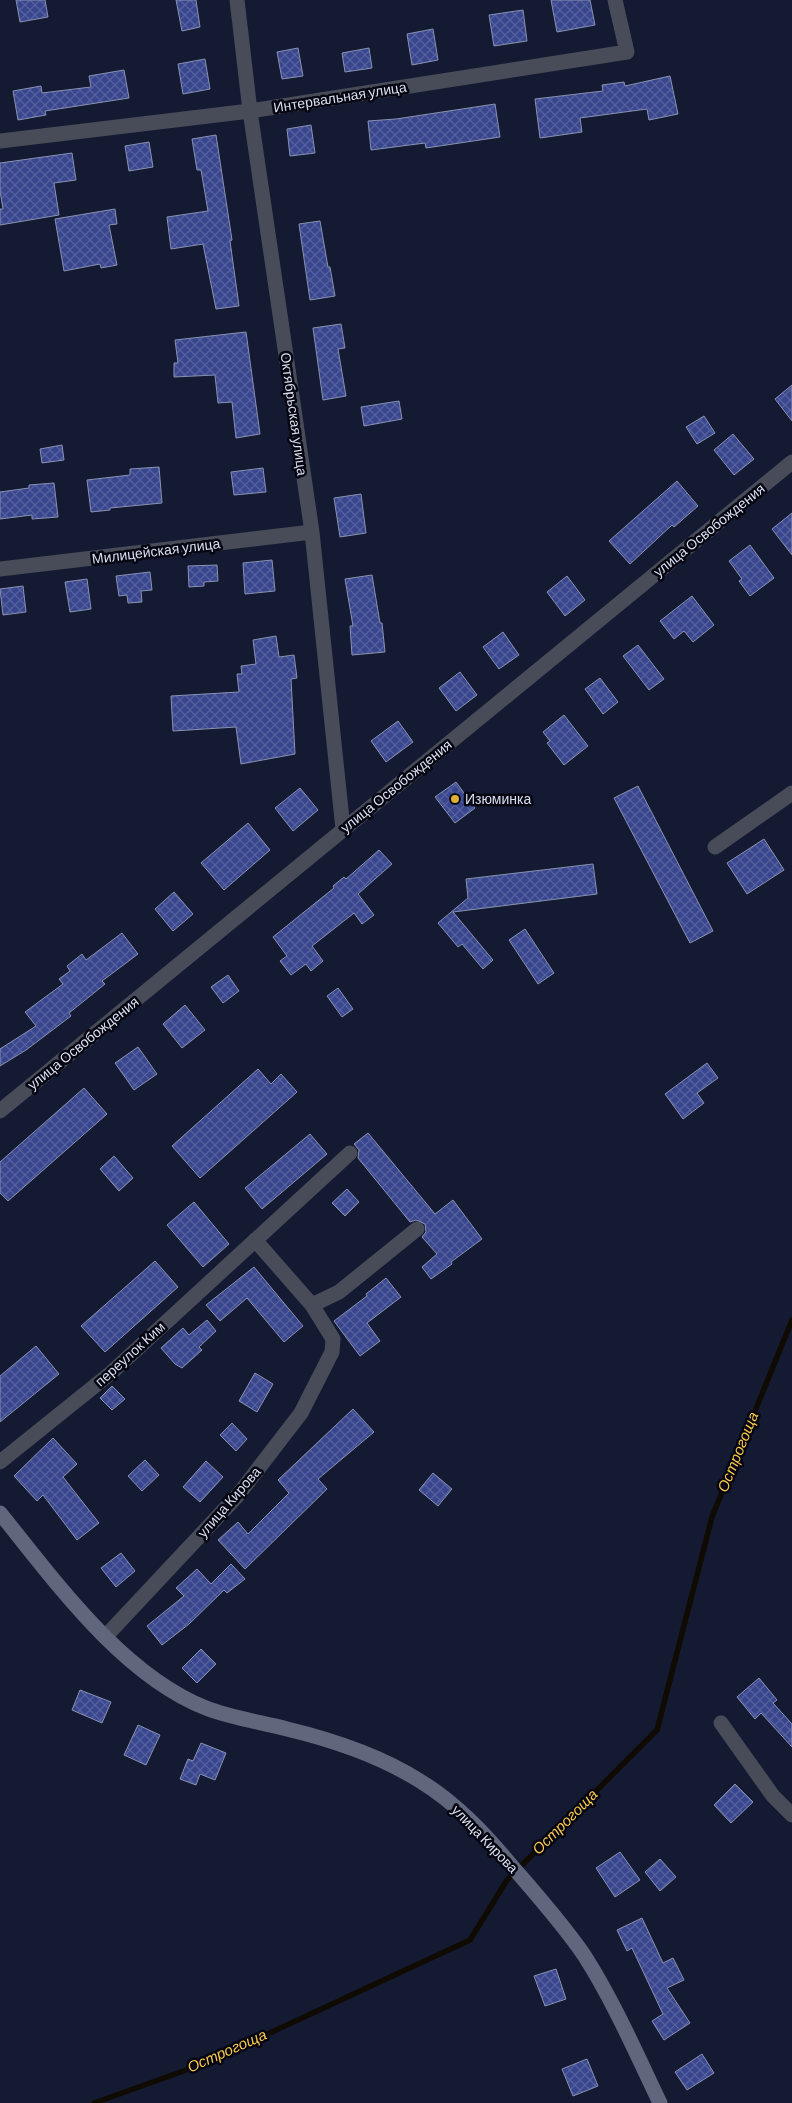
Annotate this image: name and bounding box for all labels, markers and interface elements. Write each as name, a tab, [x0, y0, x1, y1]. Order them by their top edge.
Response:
street label: Интервальная улица	[272, 78, 408, 115]
street label: Октябрьская улица	[277, 351, 312, 477]
street label: улица Освобождения	[650, 479, 768, 580]
street label: Милицейская улица	[91, 534, 221, 567]
street label: улица Освобождения	[337, 735, 455, 836]
place label: Изюминка	[465, 790, 531, 807]
marker: Изюминка	[449, 793, 461, 805]
street label: улица Освобождения	[24, 992, 142, 1093]
street label: переулок Ким	[91, 1318, 168, 1389]
water label: Острогоща	[713, 1409, 761, 1494]
street label: улица Кирова	[193, 1463, 264, 1540]
water label: Острогоща	[528, 1785, 601, 1858]
street label: улица Кирова	[449, 1801, 522, 1876]
water label: Острогоща	[184, 2025, 269, 2076]

